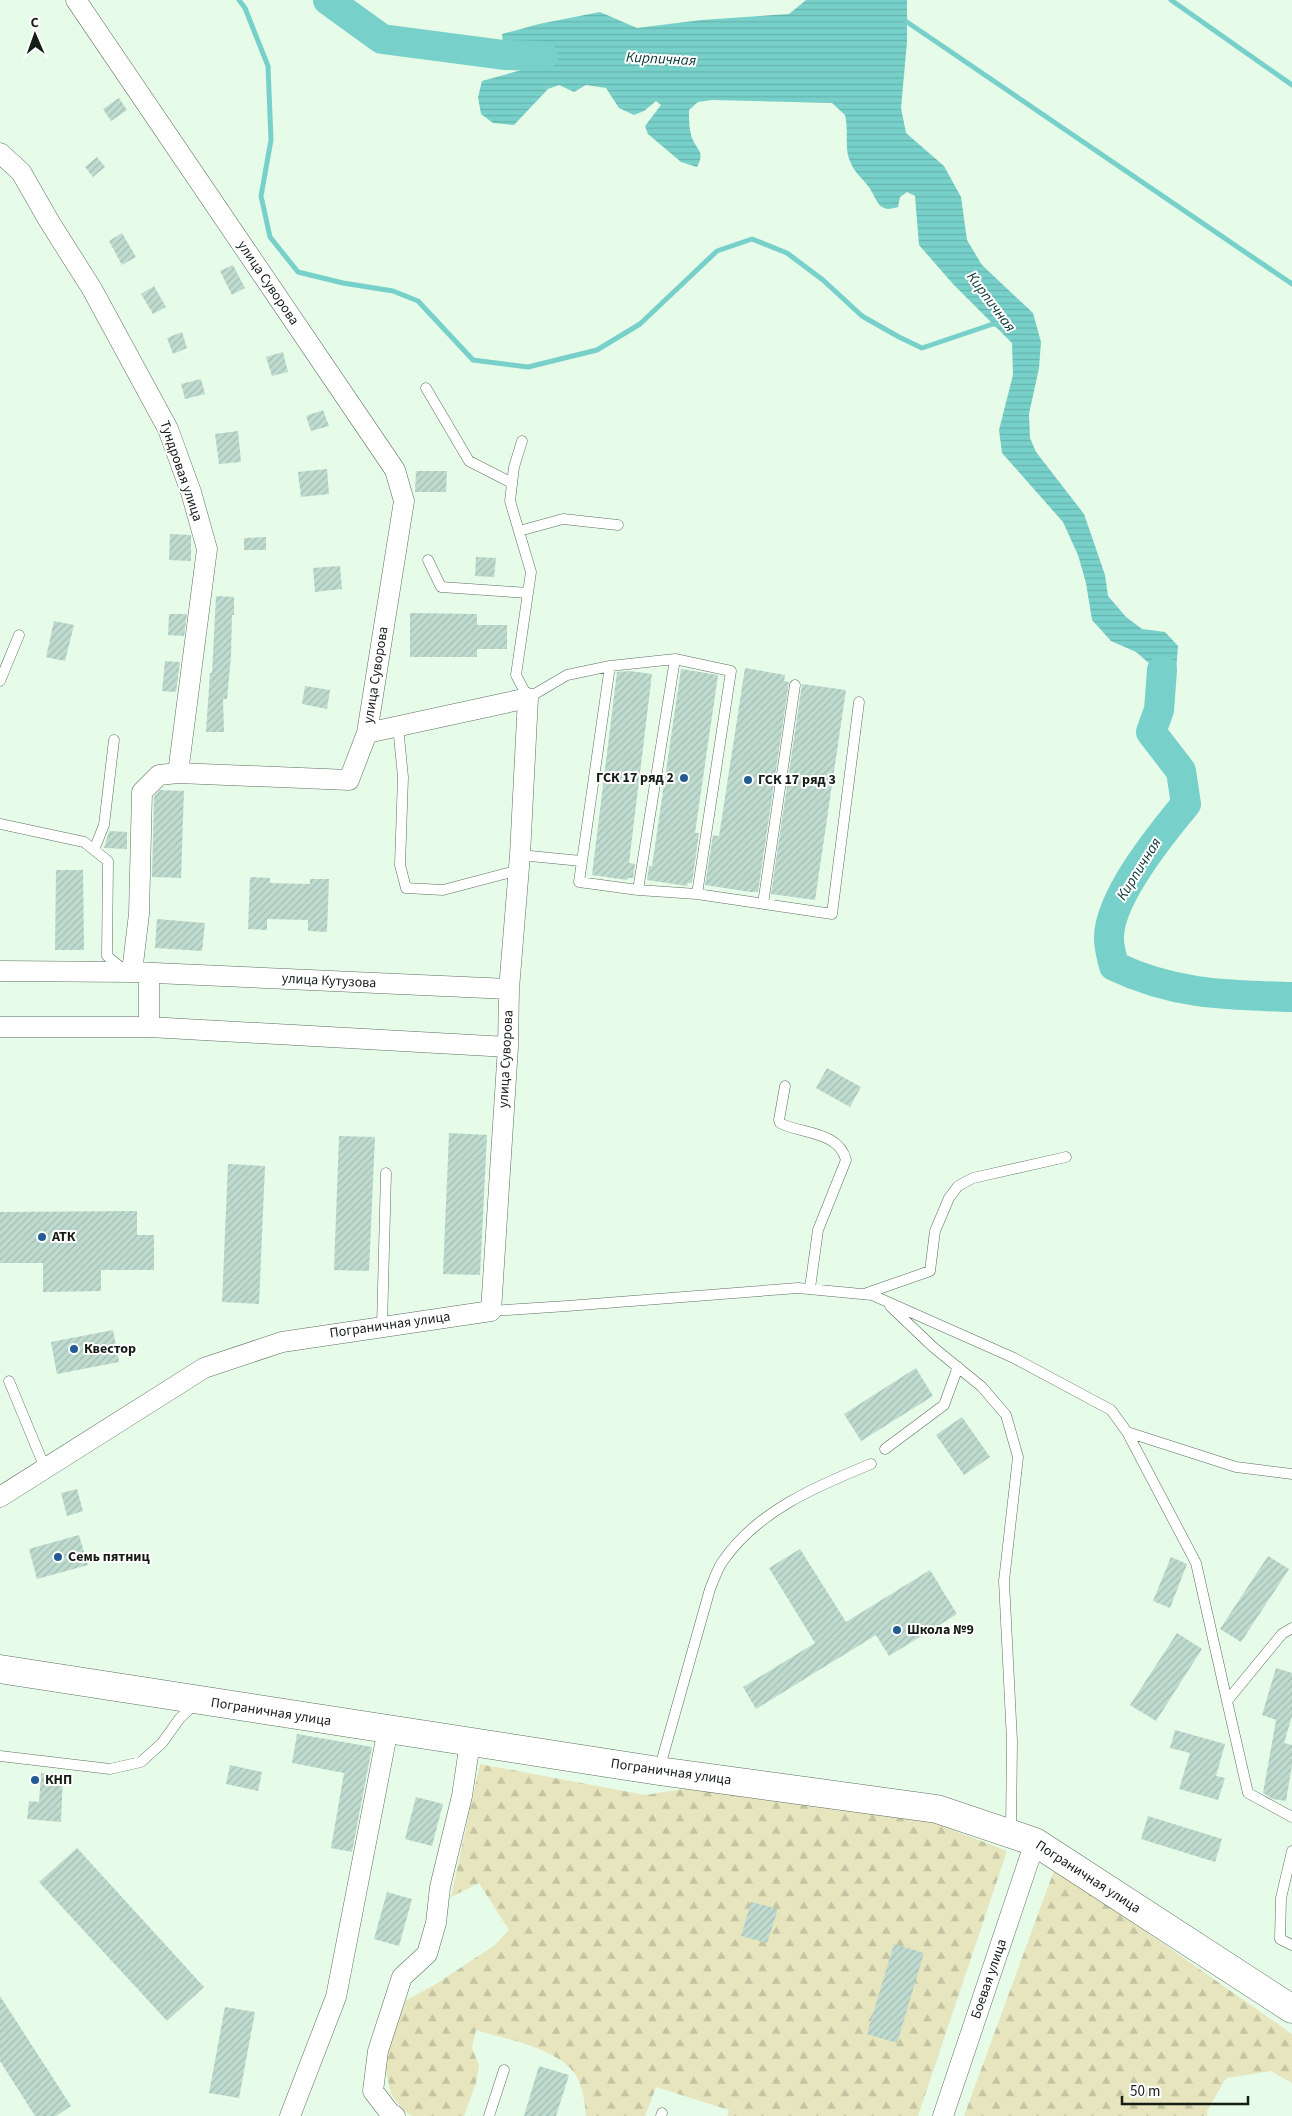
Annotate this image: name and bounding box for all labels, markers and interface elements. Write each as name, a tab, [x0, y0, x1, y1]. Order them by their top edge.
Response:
north arrow	[10, 10, 60, 60]
text: С	[30, 13, 39, 33]
water label: Кирпичная	[625, 47, 697, 71]
street label: улица Суворова	[232, 237, 304, 329]
water label: Кирпичная	[961, 268, 1021, 336]
street label: Тундровая улица	[154, 418, 208, 524]
street label: улица Суворова	[358, 625, 394, 725]
place label: ГСК 17 ряд 2	[596, 768, 674, 788]
place label: ГСК 17 ряд 3	[758, 770, 836, 790]
marker: ГСК 17 ряд 2	[678, 772, 690, 784]
marker: ГСК 17 ряд 3	[742, 774, 754, 786]
water label: Кирпичная	[1111, 834, 1167, 904]
street label: улица Кутузова	[281, 969, 377, 993]
street label: улица Суворова	[493, 1010, 519, 1108]
place label: АТК	[51, 1227, 76, 1247]
marker: АТК	[36, 1231, 48, 1243]
street label: Пограничная улица	[328, 1307, 452, 1343]
place label: Квестор	[84, 1339, 136, 1359]
marker: Квестор	[68, 1343, 80, 1355]
place label: Семь пятниц	[68, 1547, 151, 1567]
marker: Семь пятниц	[52, 1551, 64, 1563]
place label: Школа №9	[907, 1620, 974, 1640]
marker: Школа №9	[891, 1624, 903, 1636]
street label: Пограничная улица	[209, 1693, 333, 1731]
street label: Пограничная улица	[609, 1754, 733, 1790]
place label: КНП	[45, 1770, 72, 1790]
marker: КНП	[29, 1774, 41, 1786]
street label: Пограничная улица	[1032, 1836, 1144, 1918]
street label: Боевая улица	[966, 1936, 1012, 2022]
scale bar	[1122, 2074, 1248, 2106]
text: 50 m	[1130, 2081, 1160, 2102]

